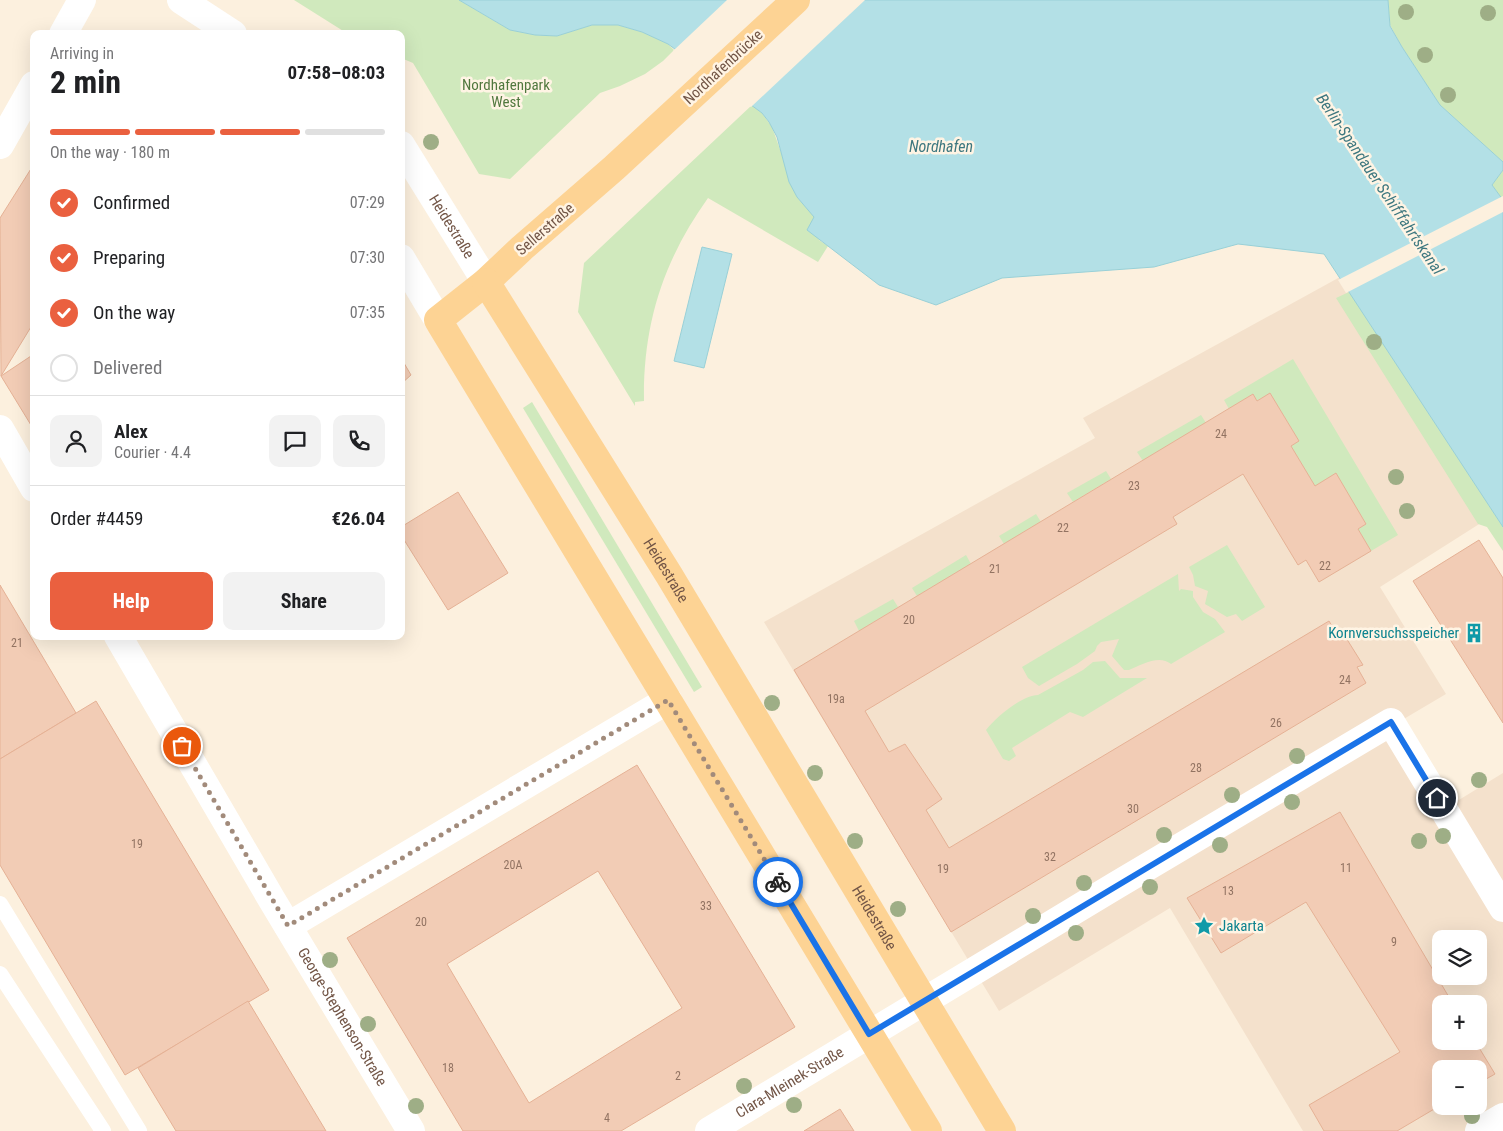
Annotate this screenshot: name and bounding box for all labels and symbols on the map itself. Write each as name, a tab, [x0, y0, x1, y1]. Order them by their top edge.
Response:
street label: Nordhafenbrücke	[680, 26, 766, 108]
park label: Nordhafenpark West	[462, 76, 550, 111]
water label: Berlin-Spandauer Schifffahrtskanal	[1312, 90, 1448, 278]
water label: Nordhafen	[909, 137, 973, 156]
street label: Heidestraße	[425, 191, 478, 262]
street label: Sellerstraße	[512, 199, 578, 259]
house number: 24	[1215, 427, 1227, 441]
house number: 23	[1128, 479, 1140, 493]
house number: 22	[1057, 521, 1069, 535]
street label: Heidestraße	[639, 535, 692, 606]
house number: 22	[1319, 559, 1331, 573]
house number: 21	[989, 562, 1001, 576]
house number: 20	[903, 613, 915, 627]
building icon: Kornversuchsspeicher	[1463, 622, 1485, 644]
place label: Kornversuchsspeicher	[1328, 624, 1459, 642]
house number: 21	[11, 636, 23, 650]
house number: 24	[1339, 673, 1351, 687]
house number: 19a	[827, 692, 845, 706]
house number: 26	[1270, 716, 1282, 730]
pin	[161, 725, 203, 767]
house number: 28	[1190, 761, 1202, 775]
pin	[1416, 777, 1458, 819]
house number: 30	[1127, 802, 1139, 816]
house number: 19	[131, 837, 143, 851]
house number: 32	[1044, 850, 1056, 864]
courier	[753, 857, 803, 907]
house number: 20A	[504, 858, 522, 872]
house number: 11	[1340, 861, 1352, 875]
house number: 19	[937, 862, 949, 876]
street label: Heidestraße	[848, 882, 900, 953]
house number: 13	[1222, 884, 1234, 898]
house number: 33	[700, 899, 712, 913]
house number: 20	[415, 915, 427, 929]
place icon: Jakarta	[1193, 915, 1215, 937]
place label: Jakarta	[1219, 917, 1264, 935]
house number: 9	[1391, 935, 1397, 949]
street label: George-Stephenson-Straße	[294, 944, 391, 1089]
street label: Clara-Mleinek-Straße	[732, 1043, 847, 1122]
house number: 18	[442, 1061, 454, 1075]
house number: 2	[675, 1069, 681, 1083]
house number: 4	[604, 1111, 610, 1125]

